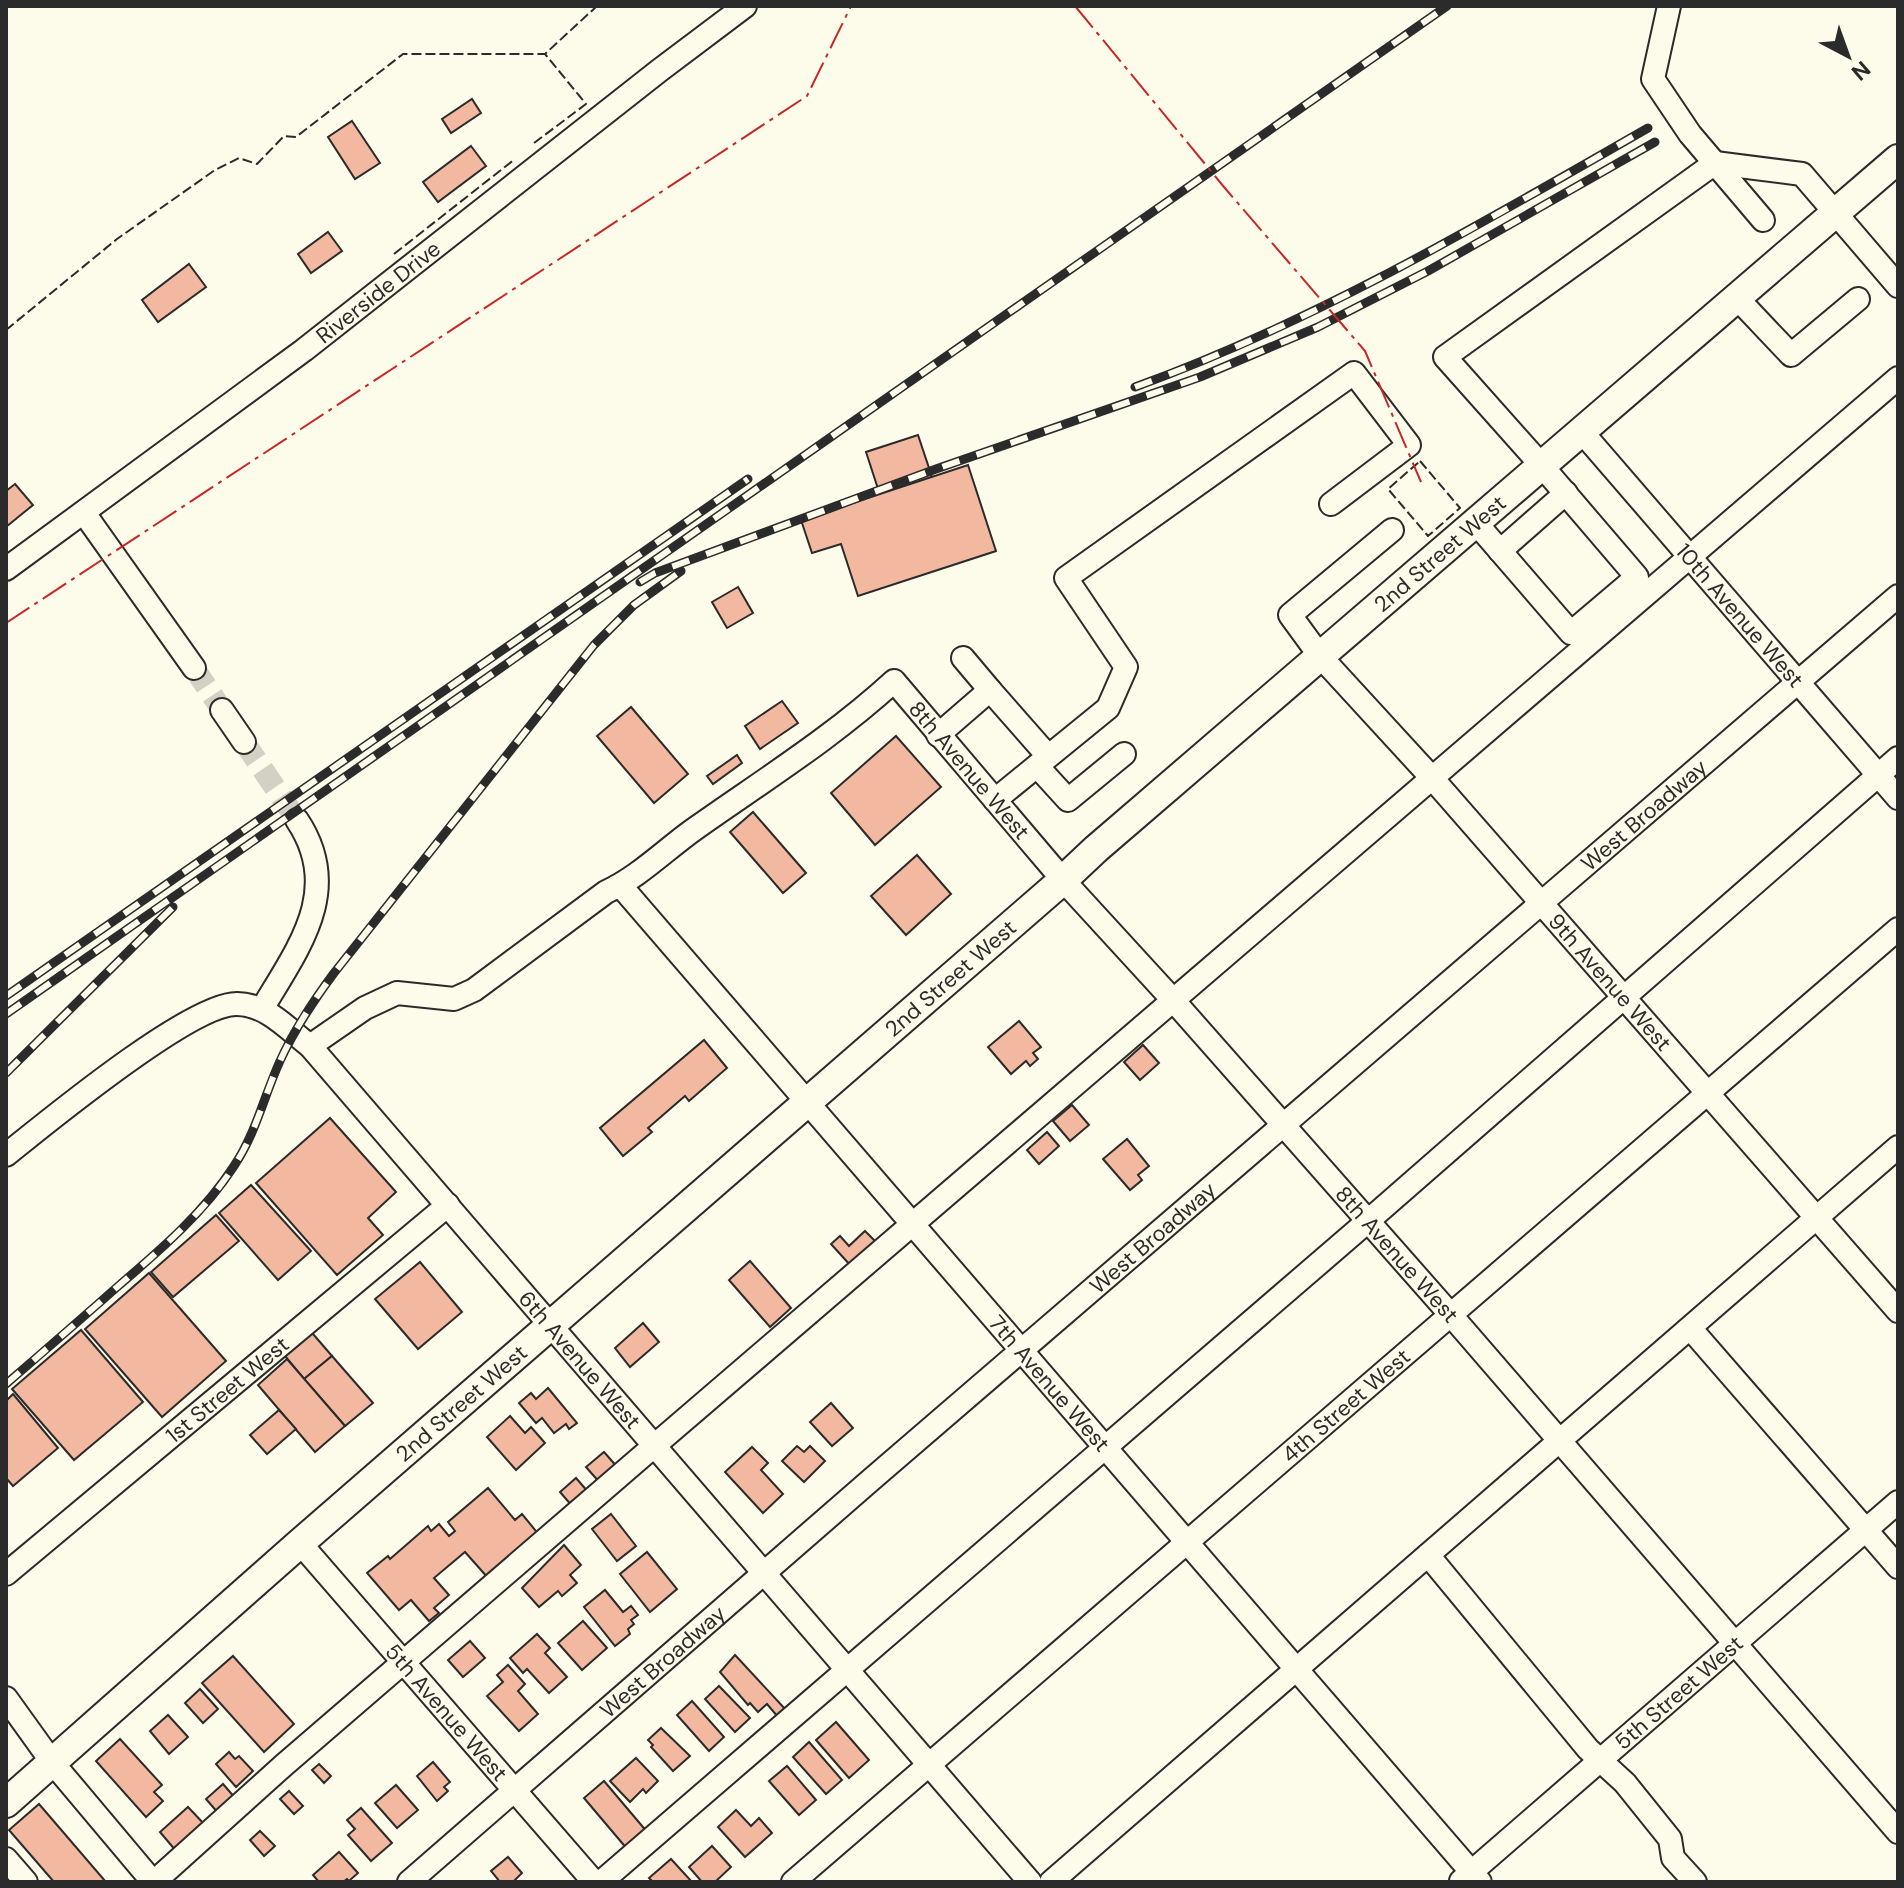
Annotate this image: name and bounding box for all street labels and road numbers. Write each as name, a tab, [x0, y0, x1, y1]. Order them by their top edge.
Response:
street label: Riverside Drive	[310, 234, 447, 350]
street label: 2nd Street West	[1368, 489, 1512, 618]
street label: 10th Avenue West	[1669, 537, 1810, 694]
street label: 8th Avenue West	[902, 695, 1036, 846]
street label: West Broadway	[1575, 753, 1713, 878]
street label: 9th Avenue West	[1542, 907, 1678, 1057]
street label: 2nd Street West	[879, 913, 1022, 1043]
street label: West Broadway	[1084, 1175, 1222, 1300]
street label: 8th Avenue West	[1329, 1180, 1465, 1329]
street label: 6th Avenue West	[512, 1285, 647, 1435]
street label: 7th Avenue West	[982, 1309, 1116, 1458]
street label: 1st Street West	[160, 1330, 295, 1450]
street label: 2nd Street West	[390, 1338, 533, 1468]
street label: 4th Street West	[1276, 1342, 1416, 1469]
street label: West Broadway	[594, 1599, 732, 1725]
street label: 5th Street West	[1609, 1629, 1749, 1756]
street label: 5th Avenue West	[379, 1638, 514, 1787]

